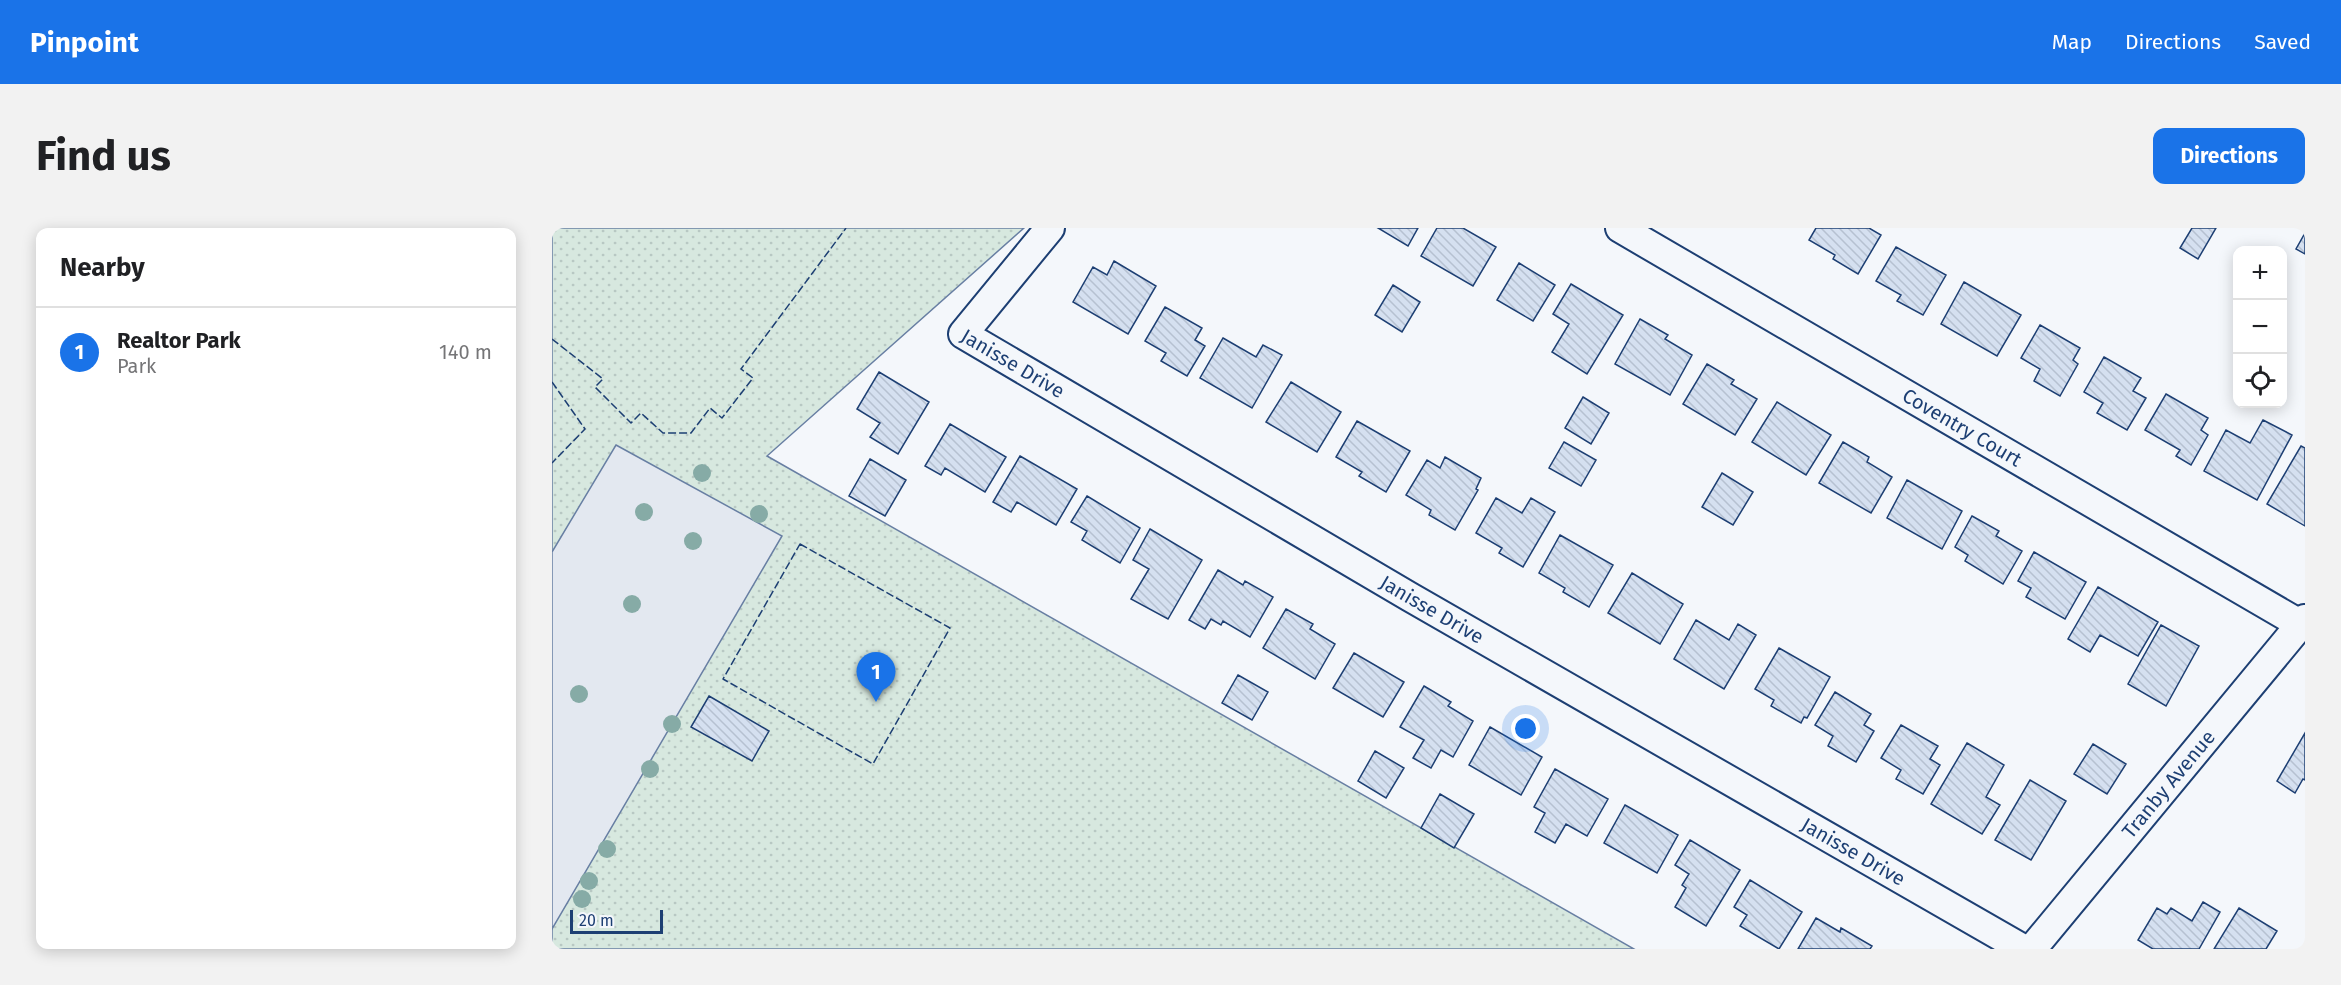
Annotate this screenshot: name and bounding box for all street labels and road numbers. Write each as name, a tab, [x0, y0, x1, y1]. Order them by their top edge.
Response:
street label: Janisse Drive	[957, 324, 1069, 403]
street label: Coventry Court	[1898, 383, 2027, 472]
street label: Janisse Drive	[1376, 570, 1488, 649]
street label: Tranby Avenue	[2117, 725, 2220, 843]
street label: Janisse Drive	[1797, 812, 1910, 891]

